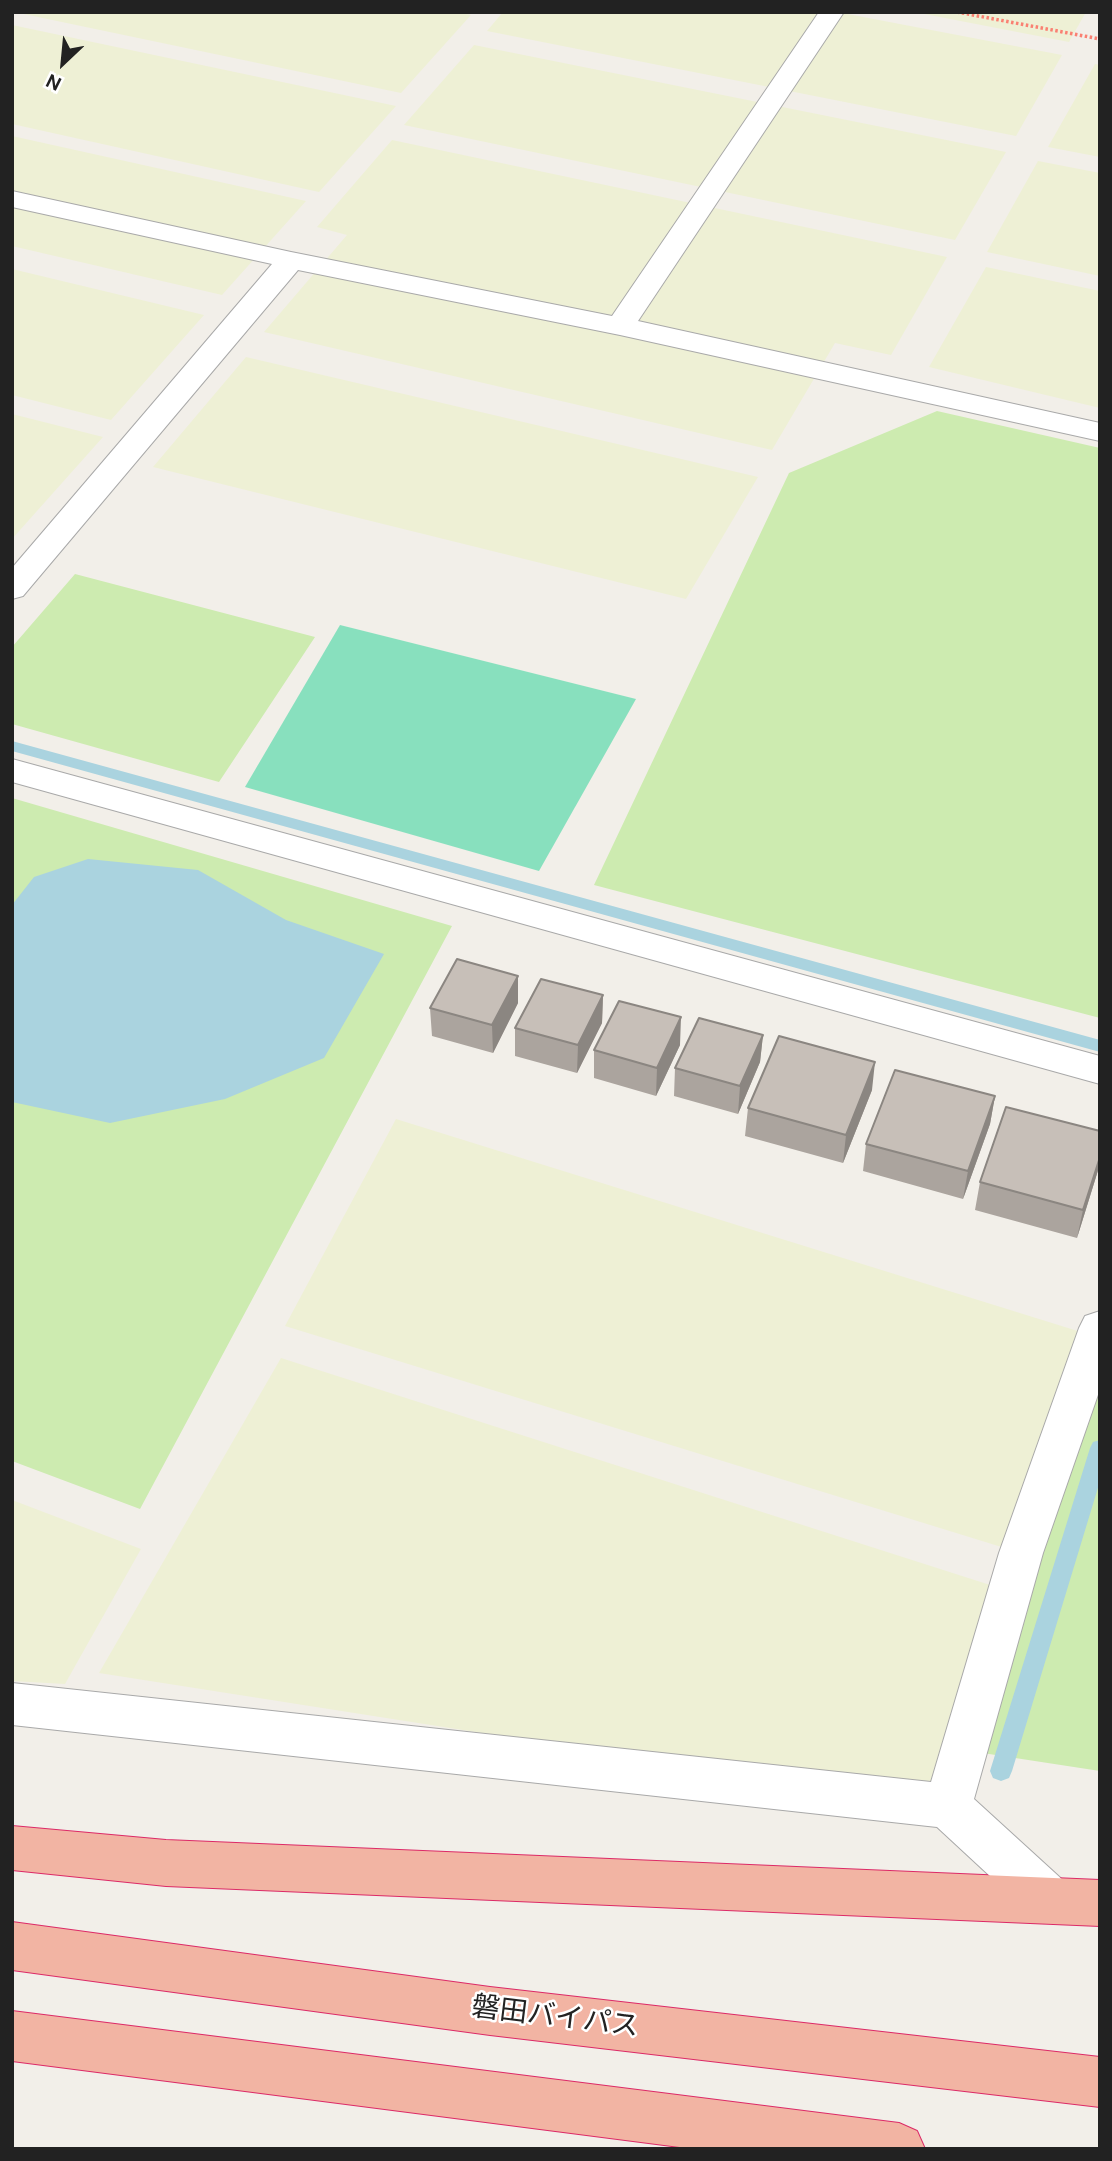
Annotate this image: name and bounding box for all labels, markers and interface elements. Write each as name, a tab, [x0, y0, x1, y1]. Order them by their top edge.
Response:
north arrow	[28, 28, 98, 98]
text: N	[42, 68, 65, 97]
street label: 磐田バイパス	[470, 1991, 640, 2045]

